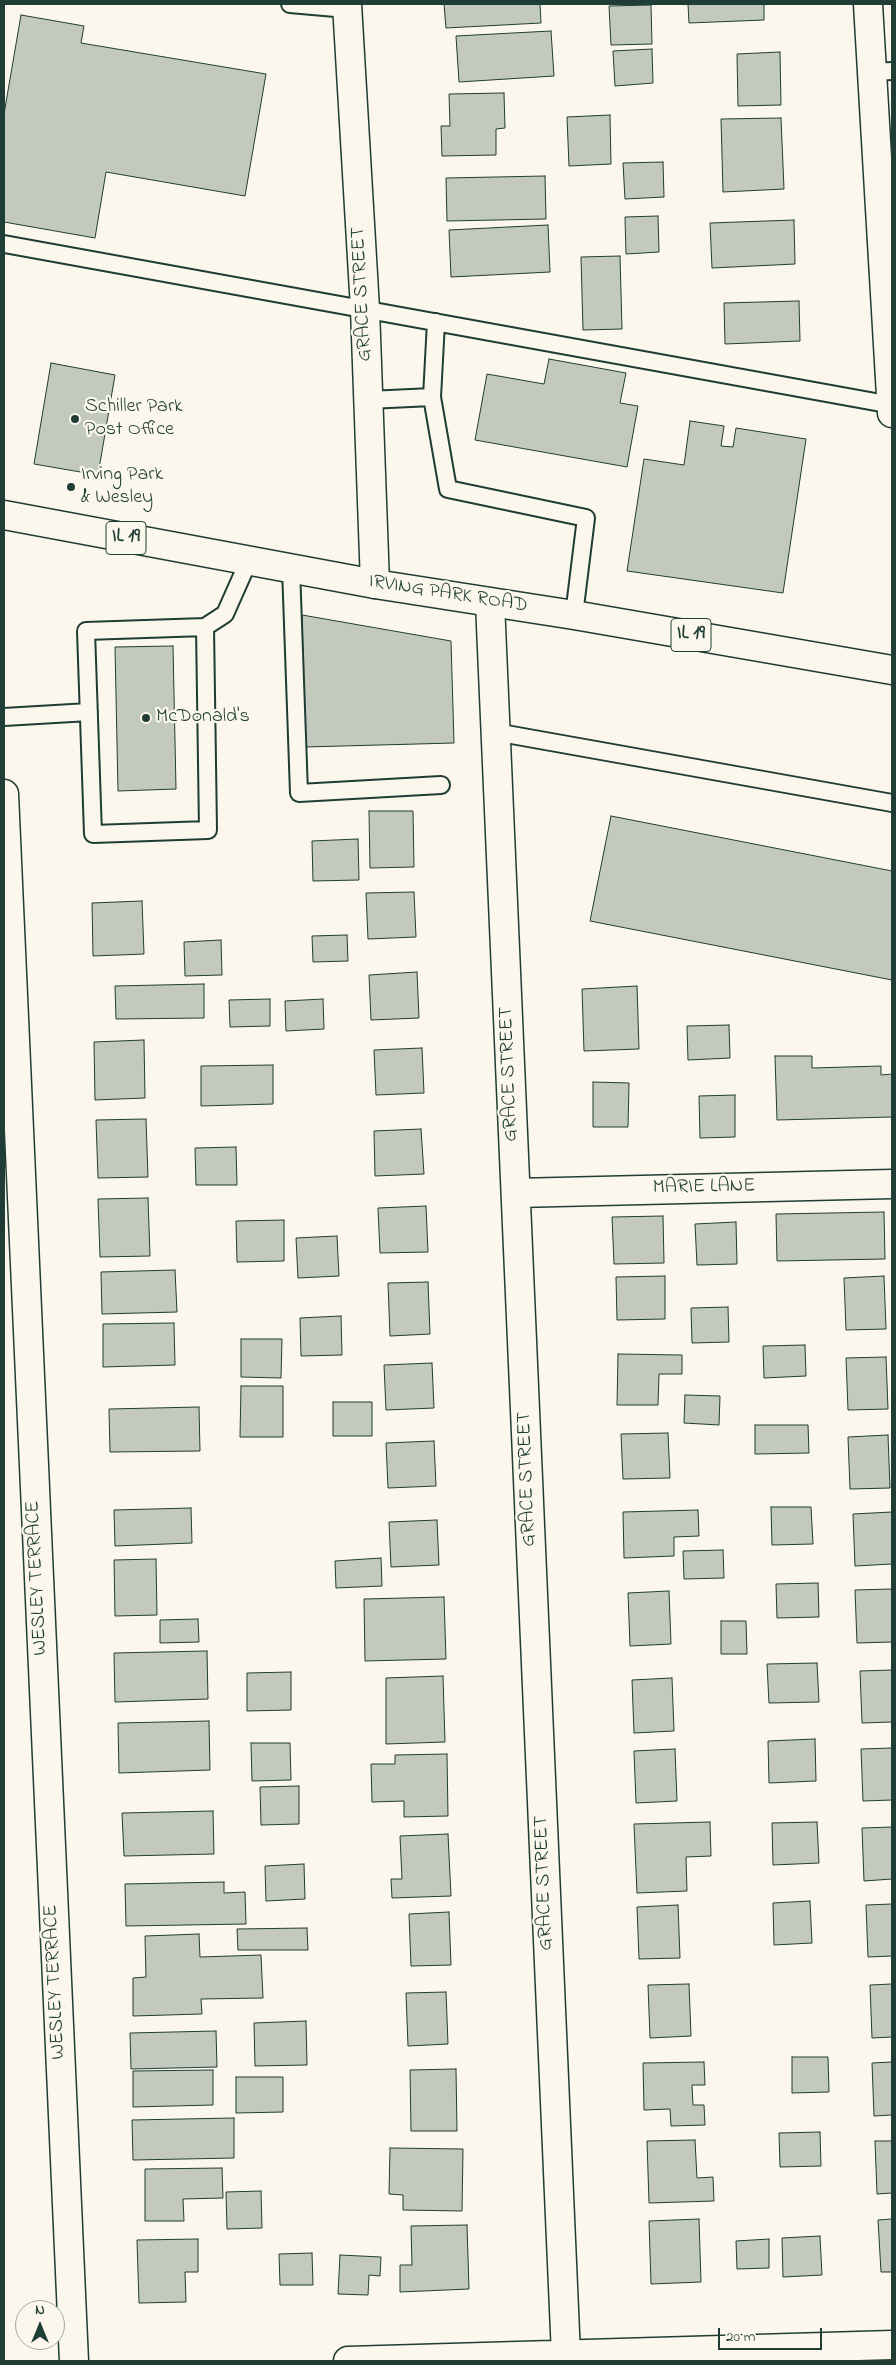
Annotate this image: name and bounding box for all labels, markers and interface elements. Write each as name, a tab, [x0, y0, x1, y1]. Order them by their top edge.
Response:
street label: GRACE STREET	[347, 226, 379, 362]
place label: Schiller Park Post Office	[85, 396, 183, 443]
marker: Schiller Park Post Office	[69, 413, 81, 425]
place label: Irving Park & Wesley	[81, 464, 163, 511]
marker: Irving Park & Wesley	[65, 481, 77, 493]
road number: IL 19	[106, 522, 146, 554]
street label: IRVING PARK ROAD	[367, 571, 529, 619]
road number: IL 19	[671, 618, 711, 652]
place label: McDonald's	[156, 706, 250, 730]
marker: McDonald's	[140, 712, 152, 724]
street label: GRACE STREET	[496, 1006, 524, 1142]
street label: MARIE LANE	[652, 1175, 756, 1201]
street label: GRACE STREET	[514, 1411, 542, 1547]
street label: WESLEY TERRACE	[22, 1500, 54, 1656]
street label: GRACE STREET	[531, 1815, 559, 1951]
street label: WESLEY TERRACE	[40, 1904, 72, 2060]
north arrow	[15, 2300, 65, 2350]
text: N	[35, 2300, 45, 2321]
scale bar	[721, 2318, 825, 2350]
text: 20 m	[726, 2326, 755, 2348]

